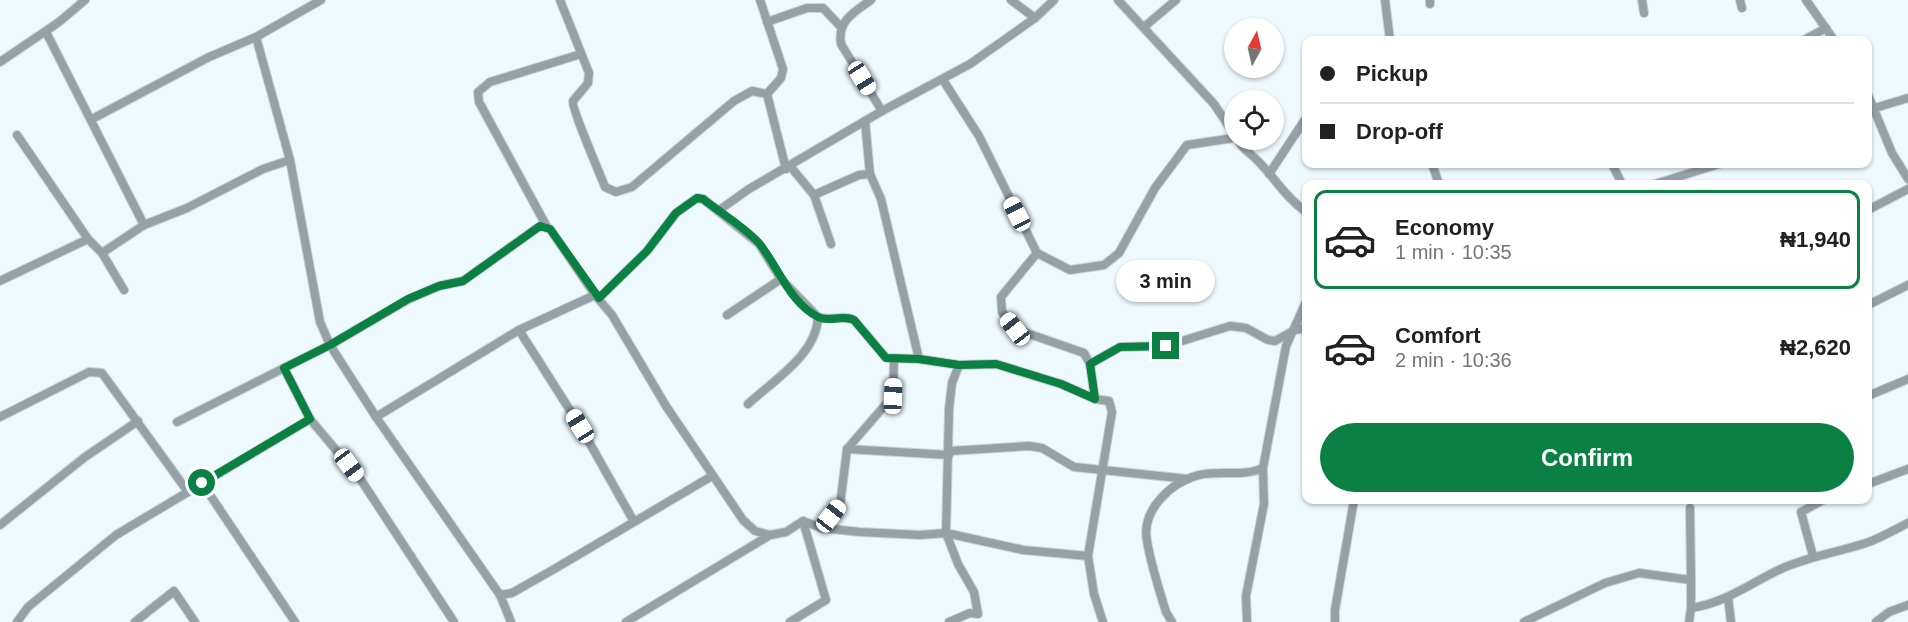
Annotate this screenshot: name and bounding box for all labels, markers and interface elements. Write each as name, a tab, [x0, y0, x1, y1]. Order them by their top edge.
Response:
north arrow	[1224, 18, 1284, 78]
map controls	[1224, 18, 1284, 150]
car	[845, 58, 879, 98]
text: Pickup	[1356, 61, 1428, 86]
button: locate	[1224, 90, 1284, 150]
text: Drop-off	[1356, 119, 1443, 144]
car	[1001, 194, 1033, 234]
icon: car	[1323, 213, 1377, 267]
text: Economy	[1395, 215, 1494, 240]
text: ₦1,940	[1780, 227, 1851, 252]
text: 1 min · 10:35	[1395, 241, 1512, 263]
callout: 3 min	[1116, 259, 1216, 301]
text: 3 min	[1139, 270, 1192, 292]
car	[997, 309, 1033, 349]
icon: car	[1323, 321, 1377, 375]
text: Comfort	[1395, 323, 1481, 348]
route end	[1152, 332, 1179, 359]
text: ₦2,620	[1780, 335, 1851, 360]
text: 2 min · 10:36	[1395, 349, 1512, 371]
car	[883, 378, 903, 414]
car	[563, 406, 597, 446]
button: Confirm	[1320, 423, 1854, 492]
car	[331, 445, 367, 485]
route start	[188, 469, 215, 496]
car	[813, 496, 849, 536]

